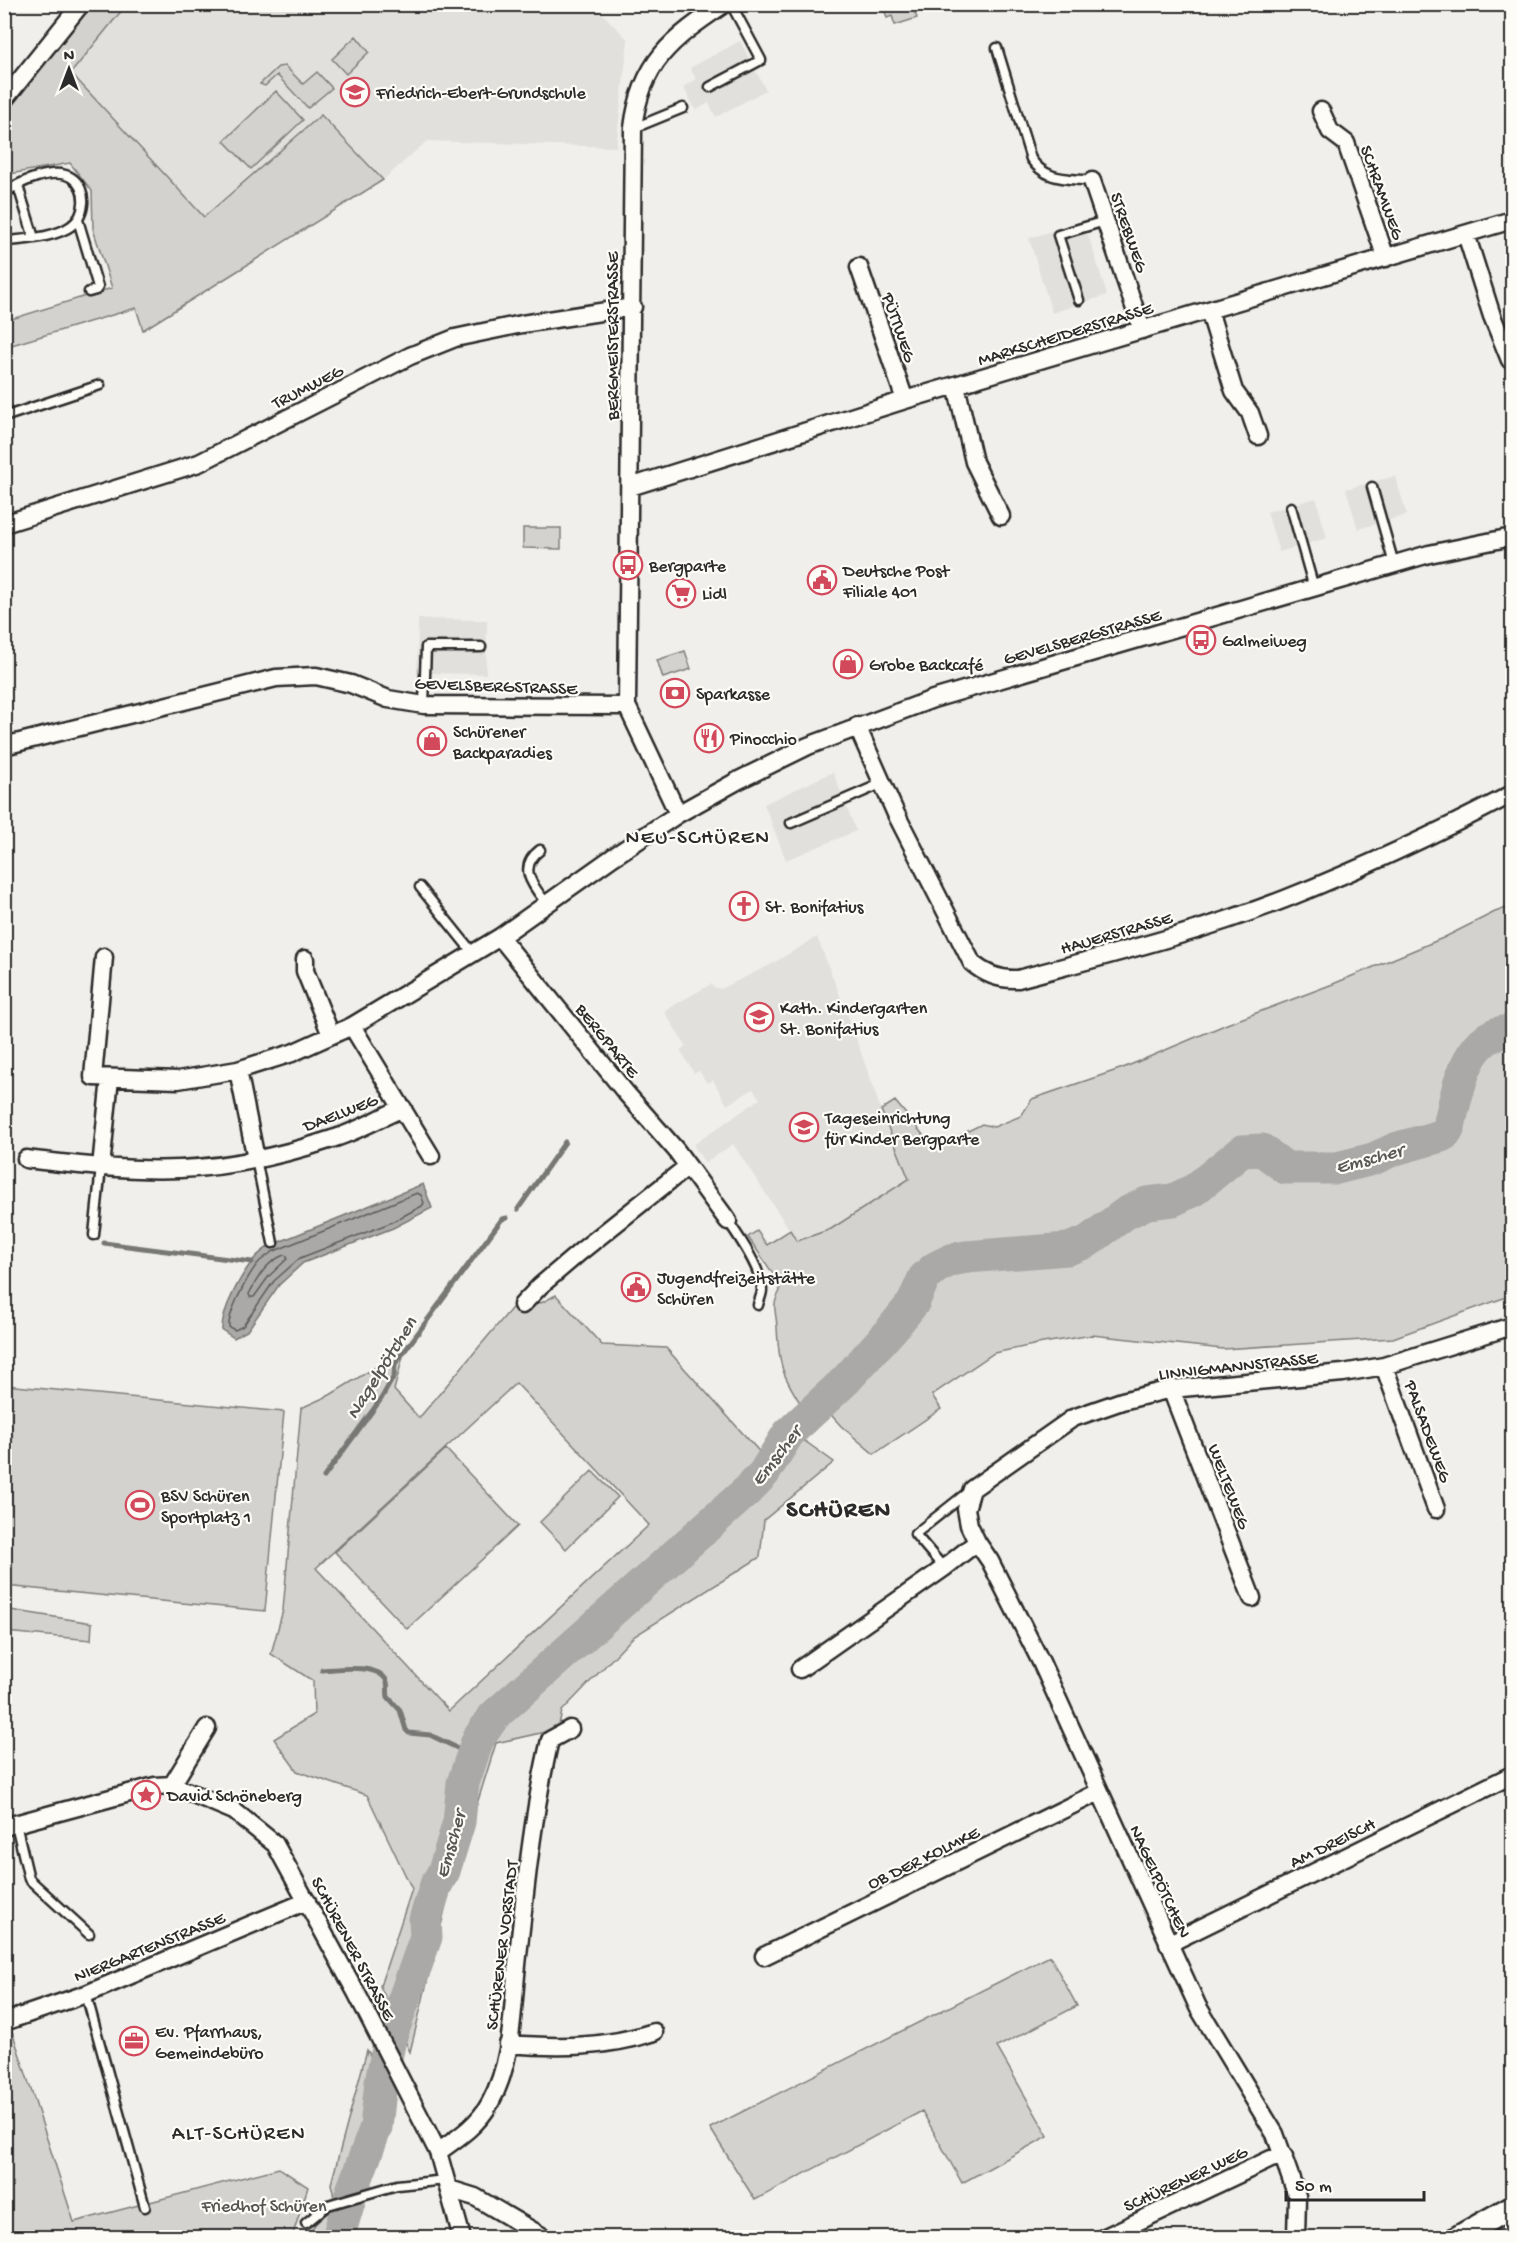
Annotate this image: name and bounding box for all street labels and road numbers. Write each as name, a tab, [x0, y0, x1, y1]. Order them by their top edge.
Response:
street label: SCHRAMWEG	[1354, 143, 1408, 243]
street label: STREBWEG	[1104, 190, 1151, 276]
street label: BERGMEISTERSTRASSE	[604, 251, 625, 421]
street label: PÜTTWEG	[876, 289, 920, 366]
street label: MARKSCHEIDERSTRASSE	[976, 299, 1157, 372]
street label: TRUMWEG	[268, 361, 348, 416]
street label: GEVELSBERGSTRASSE	[1001, 606, 1165, 671]
street label: GEVELSBERGSTRASSE	[414, 674, 579, 701]
street label: HAUERSTRASSE	[1058, 908, 1176, 960]
street label: BERGPARTE	[569, 999, 643, 1083]
street label: DAELWEG	[300, 1090, 382, 1138]
street label: LINNIGMANNSTRASSE	[1158, 1349, 1320, 1386]
street label: PALSADEWEG	[1398, 1377, 1455, 1486]
street label: WELTEWEG	[1202, 1442, 1254, 1533]
street label: AM DREISCH	[1287, 1814, 1380, 1874]
street label: NAGELPÖTCHEN	[1123, 1822, 1194, 1942]
street label: OB DER KOLMKE	[865, 1823, 984, 1895]
street label: SCHÜRENER VORSTADT	[483, 1858, 524, 2031]
street label: SCHÜRENER STRASSE	[305, 1874, 399, 2025]
street label: NIERGARTENSTRASSE	[71, 1908, 229, 1988]
street label: SCHÜRENER WEG	[1121, 2142, 1252, 2218]

